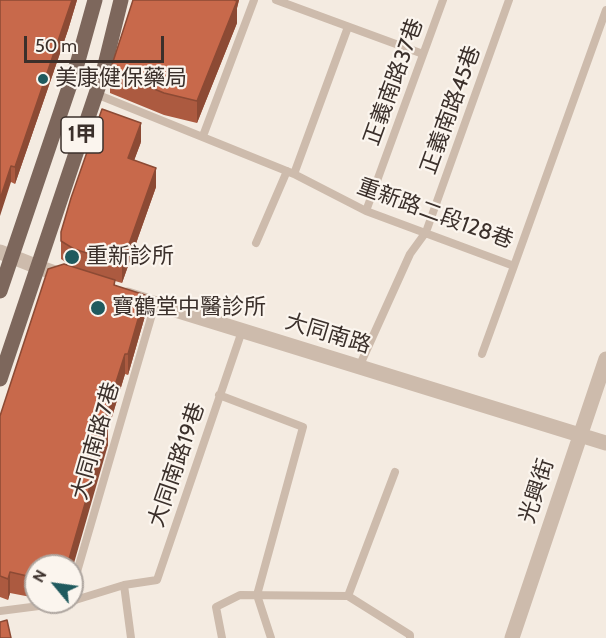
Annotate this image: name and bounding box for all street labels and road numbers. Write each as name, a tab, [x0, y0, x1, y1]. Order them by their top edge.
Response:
street label: 正義南路37巷	[359, 15, 429, 149]
street label: 正義南路45巷	[416, 42, 486, 178]
road number: 1甲	[61, 117, 103, 153]
street label: 重新路二段128巷	[353, 174, 517, 254]
street label: 大同南路	[282, 309, 374, 359]
street label: 大同南路7巷	[67, 379, 125, 503]
street label: 大同南路19巷	[143, 399, 211, 531]
street label: 光興街	[514, 456, 560, 526]

